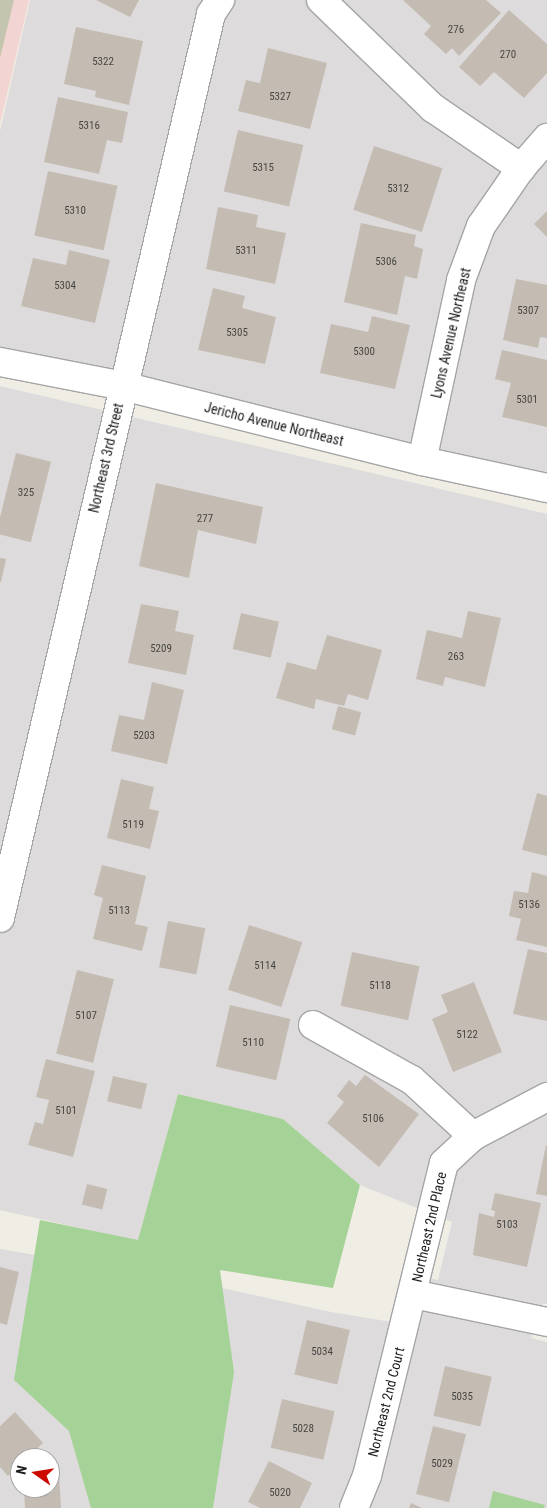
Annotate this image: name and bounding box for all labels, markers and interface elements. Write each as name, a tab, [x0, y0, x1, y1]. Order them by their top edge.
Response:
house number: 276	[448, 23, 464, 37]
house number: 270	[500, 48, 516, 62]
house number: 5322	[92, 55, 114, 69]
house number: 5327	[269, 90, 291, 104]
house number: 5316	[78, 119, 100, 133]
house number: 5315	[252, 161, 274, 175]
house number: 5312	[387, 182, 409, 196]
house number: 5310	[64, 204, 86, 218]
house number: 5311	[235, 244, 257, 258]
house number: 5306	[375, 255, 397, 269]
street label: Lyons Avenue Northeast	[428, 266, 474, 400]
house number: 5304	[54, 279, 76, 293]
house number: 5307	[517, 304, 539, 318]
house number: 5305	[226, 326, 248, 340]
house number: 5300	[353, 345, 375, 359]
house number: 5301	[516, 393, 538, 407]
street label: Jericho Avenue Northeast	[203, 399, 345, 449]
street label: Northeast 3rd Street	[85, 401, 127, 515]
house number: 325	[18, 486, 34, 500]
house number: 277	[197, 512, 213, 526]
house number: 5209	[150, 642, 172, 656]
house number: 263	[448, 650, 464, 664]
house number: 5203	[133, 729, 155, 743]
house number: 5119	[122, 818, 144, 832]
house number: 5136	[518, 898, 540, 912]
house number: 5113	[108, 904, 130, 918]
house number: 5114	[254, 959, 276, 973]
house number: 5118	[369, 979, 391, 993]
house number: 5107	[75, 1009, 97, 1023]
house number: 5122	[456, 1028, 478, 1042]
house number: 5110	[242, 1036, 264, 1050]
house number: 5101	[55, 1104, 77, 1118]
house number: 5106	[362, 1112, 384, 1126]
street label: Northeast 2nd Place	[408, 1170, 450, 1284]
house number: 5103	[496, 1218, 518, 1232]
house number: 5034	[311, 1345, 333, 1359]
street label: Northeast 2nd Court	[364, 1345, 408, 1459]
house number: 5035	[451, 1390, 473, 1404]
house number: 5028	[292, 1422, 314, 1436]
north arrow	[10, 1448, 60, 1498]
house number: 5029	[431, 1457, 453, 1471]
text: N	[13, 1464, 30, 1476]
house number: 5020	[269, 1486, 291, 1500]

